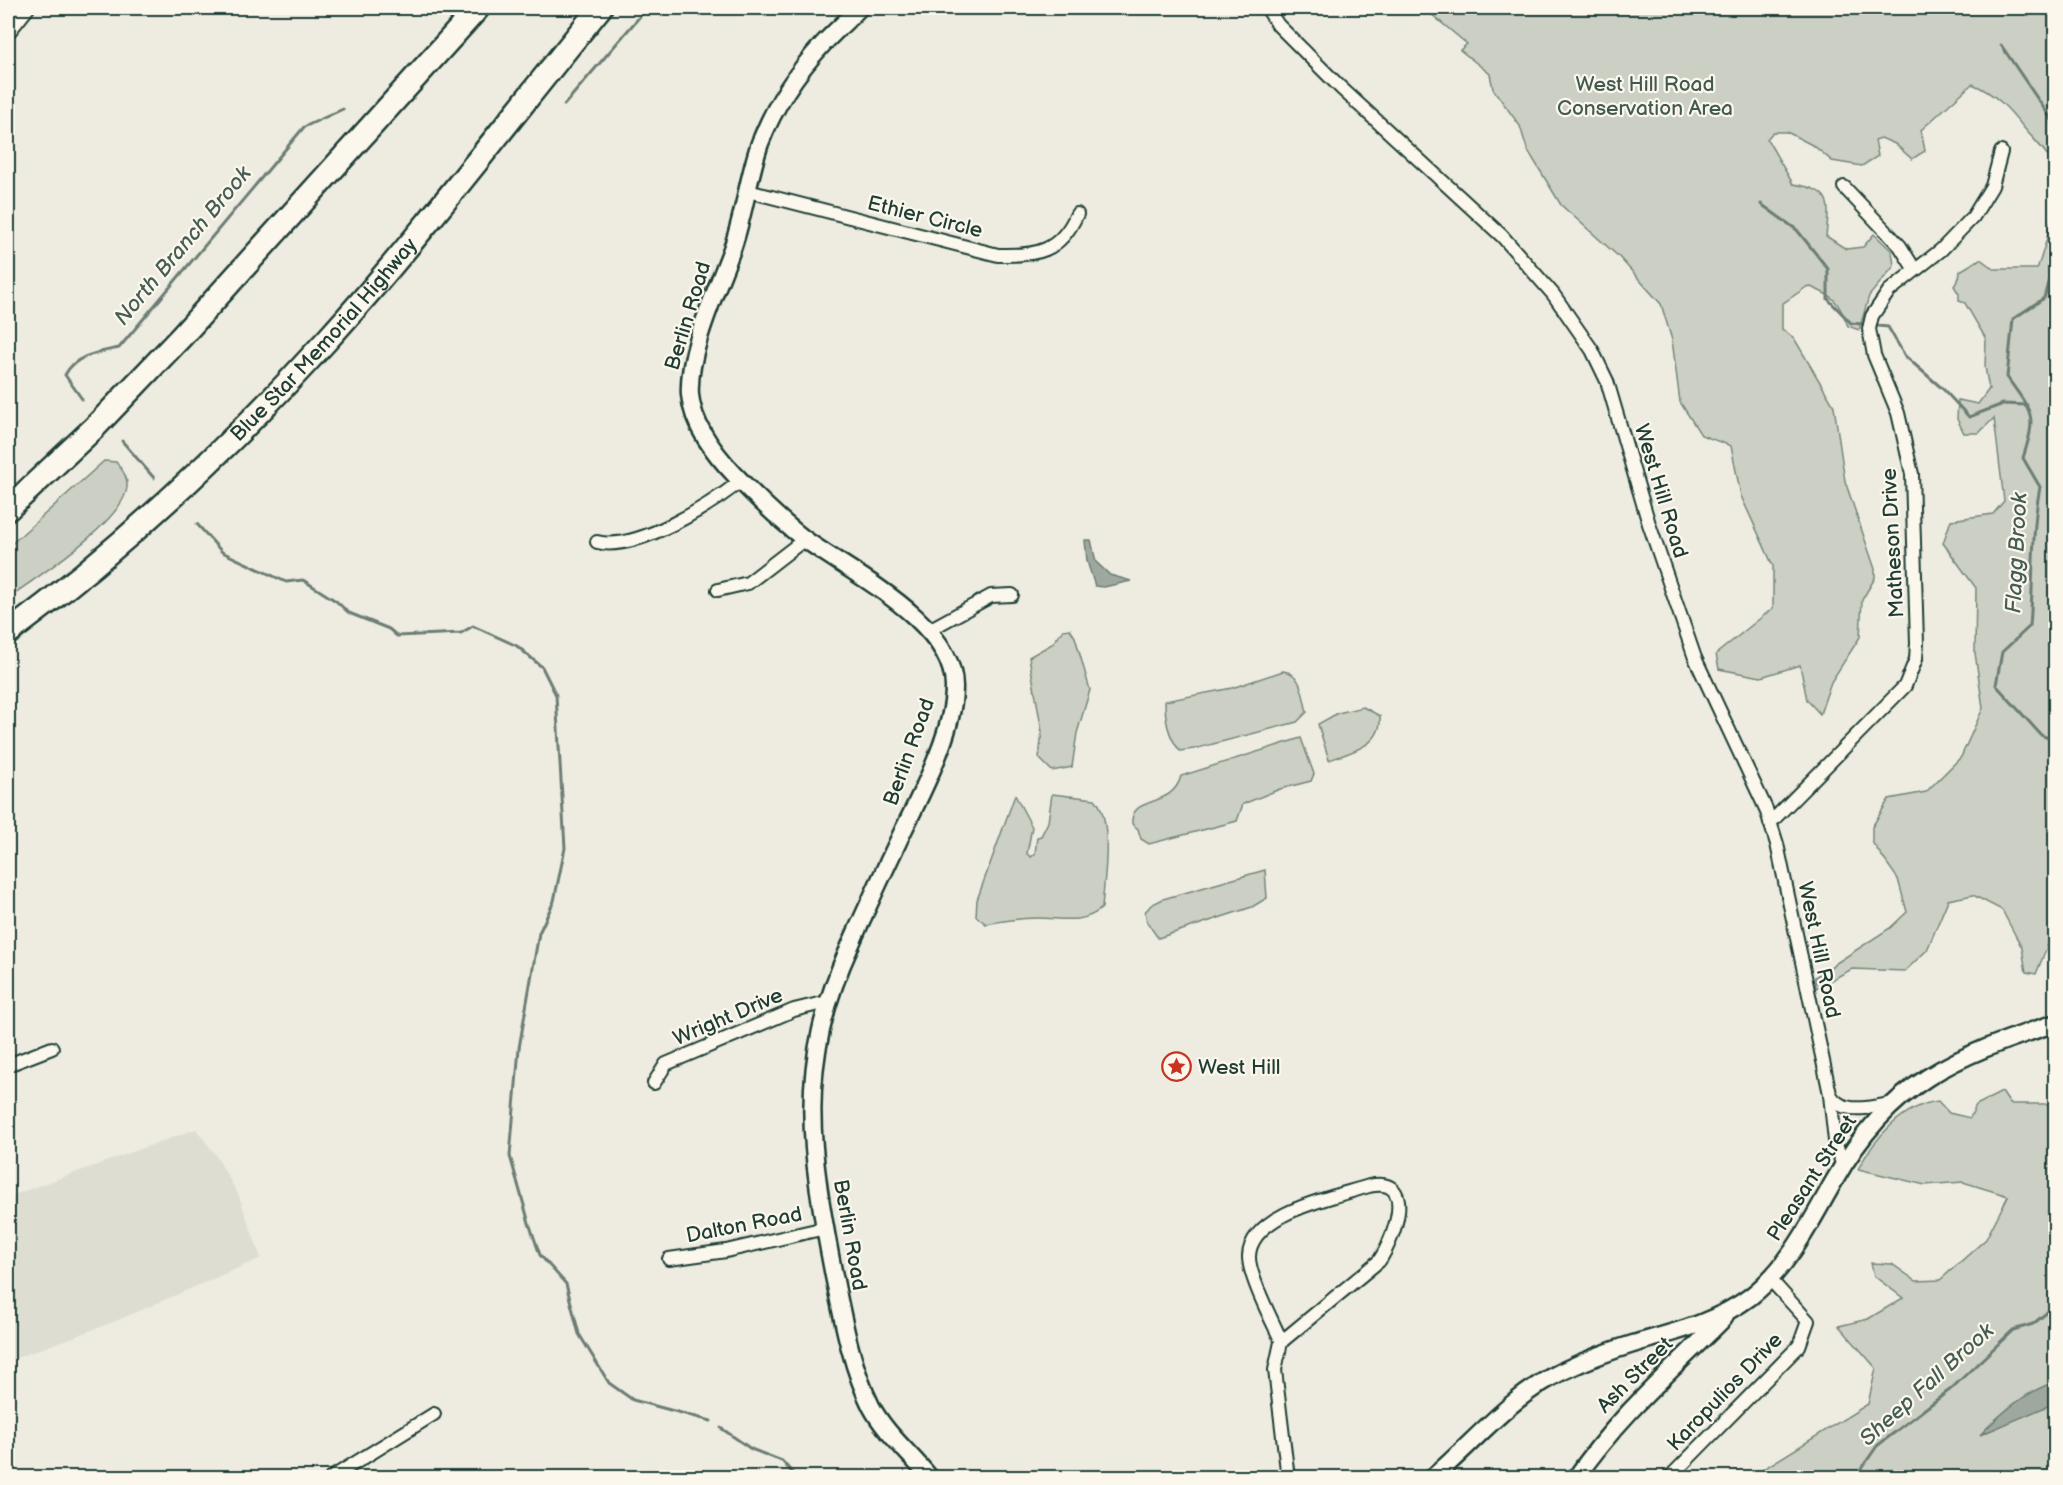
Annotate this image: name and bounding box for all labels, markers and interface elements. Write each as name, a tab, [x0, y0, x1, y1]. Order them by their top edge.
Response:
park label: West Hill Road Conservation Area	[1557, 72, 1733, 121]
water label: North Branch Brook	[109, 160, 258, 331]
street label: Ethier Circle	[865, 191, 985, 243]
street label: Blue Star Memorial Highway	[225, 232, 423, 446]
street label: Berlin Road	[660, 259, 716, 373]
street label: West Hill Road	[1629, 421, 1693, 561]
street label: Matheson Drive	[1877, 468, 1909, 618]
water label: Flagg Brook	[2000, 491, 2034, 614]
street label: Berlin Road	[878, 695, 940, 809]
street label: West Hill Road	[1792, 879, 1846, 1021]
street label: Wright Drive	[669, 983, 787, 1051]
place icon: West Hill	[1161, 1051, 1193, 1083]
place label: West Hill	[1198, 1055, 1281, 1080]
street label: Pleasant Street	[1762, 1110, 1862, 1246]
street label: Berlin Road	[828, 1178, 872, 1292]
street label: Dalton Road	[684, 1202, 804, 1248]
water label: Sheep Fall Brook	[1854, 1317, 2001, 1452]
street label: Karopulios Drive	[1662, 1328, 1788, 1456]
street label: Ash Street	[1592, 1331, 1679, 1418]

